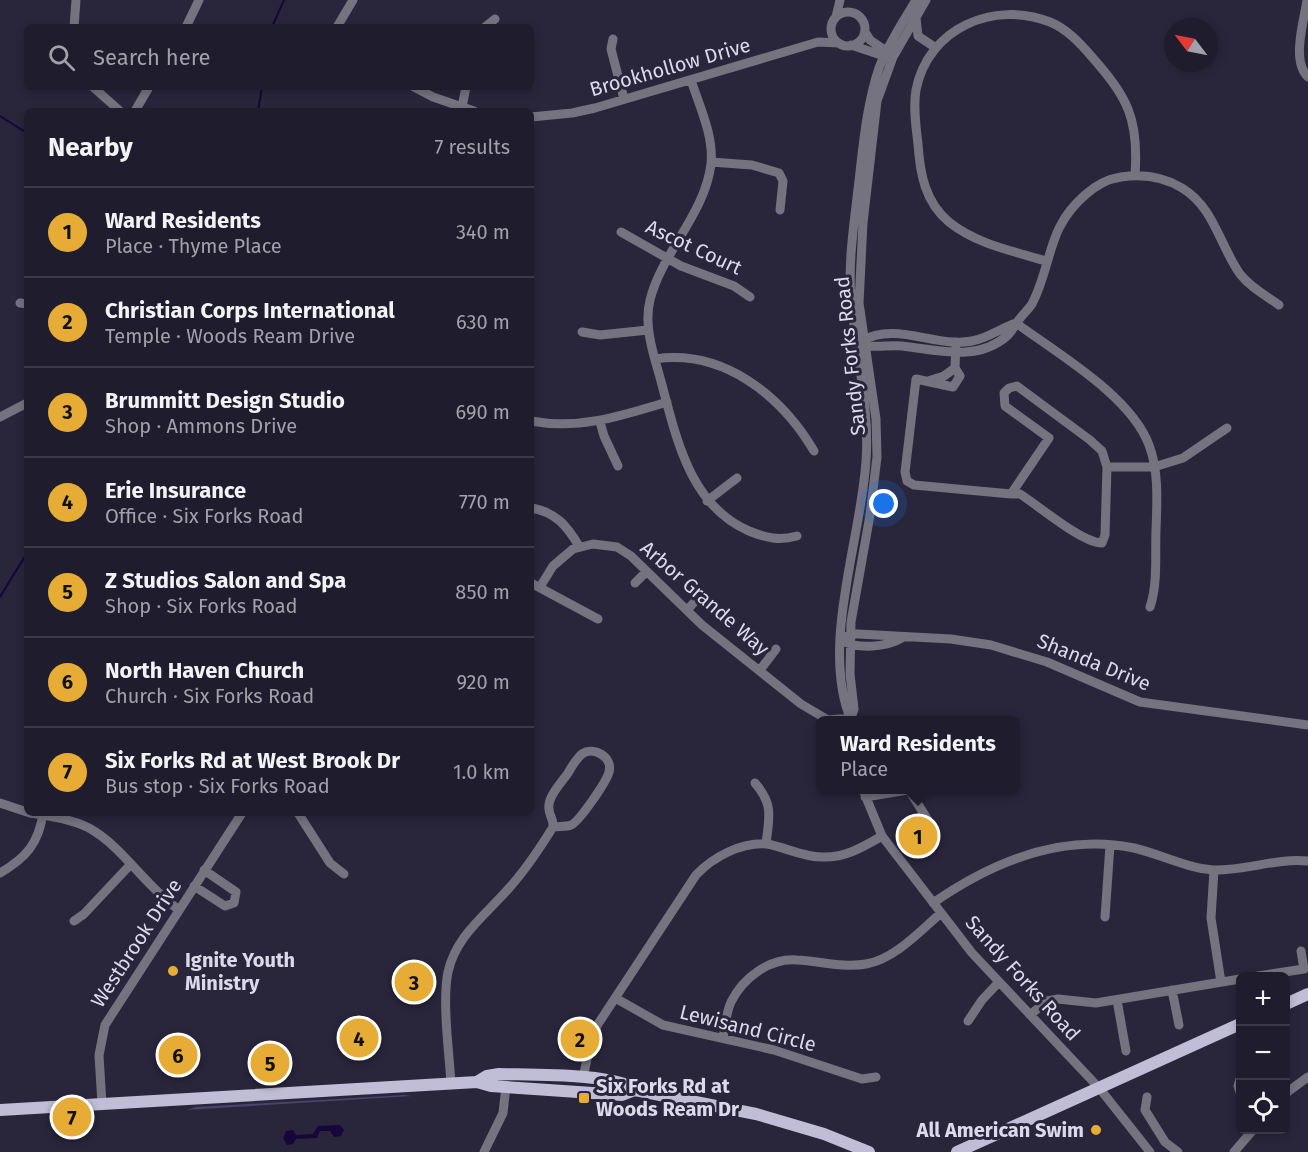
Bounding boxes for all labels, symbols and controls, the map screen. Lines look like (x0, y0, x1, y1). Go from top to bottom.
north arrow (1164, 18, 1218, 72)
search box (24, 24, 534, 90)
street label: Brookhollow Drive (587, 33, 753, 101)
icon: search (45, 41, 78, 74)
text: Search here (93, 44, 211, 71)
text: Nearby (48, 132, 133, 163)
text: 7 results (434, 135, 510, 159)
text: Ward Residents (105, 207, 261, 234)
street label: Ascot Court (642, 214, 747, 280)
text: 1 (63, 220, 72, 244)
text: 340 m (456, 220, 510, 244)
text: Place · Thyme Place (105, 234, 282, 258)
street label: Sandy Forks Road (830, 275, 870, 437)
text: Christian Corps International (105, 297, 395, 324)
text: 2 (62, 310, 73, 334)
text: 630 m (456, 310, 510, 334)
text: Temple · Woods Ream Drive (105, 324, 355, 348)
text: Brummitt Design Studio (105, 387, 345, 414)
text: 3 (62, 400, 73, 424)
text: 690 m (456, 400, 510, 424)
text: Shop · Ammons Drive (105, 414, 297, 438)
text: Erie Insurance (105, 477, 246, 504)
your location (869, 489, 898, 518)
text: 4 (62, 490, 73, 514)
text: 770 m (459, 490, 510, 514)
text: Office · Six Forks Road (105, 504, 303, 528)
street label: Arbor Grande Way (636, 536, 774, 660)
text: Z Studios Salon and Spa (105, 567, 346, 594)
text: 5 (62, 580, 73, 604)
text: 850 m (455, 580, 510, 604)
text: Shop · Six Forks Road (105, 594, 298, 618)
street label: Shanda Drive (1034, 628, 1154, 696)
text: North Haven Church (105, 657, 304, 684)
text: 6 (62, 670, 73, 694)
text: 920 m (456, 670, 510, 694)
text: Church · Six Forks Road (105, 684, 314, 708)
popup (816, 716, 1020, 794)
text: Ward Residents (840, 730, 996, 757)
text: Six Forks Rd at West Brook Dr (105, 747, 400, 774)
text: Place (840, 757, 888, 781)
text: 7 (63, 760, 72, 784)
text: 1.0 km (453, 760, 510, 784)
text: Bus stop · Six Forks Road (105, 774, 330, 798)
pin: 1 (898, 814, 938, 858)
street label: Westbrook Drive (85, 874, 187, 1012)
street label: Sandy Forks Road (961, 911, 1085, 1045)
place label: Ignite Youth Ministry (185, 948, 295, 995)
pin: 3 (394, 960, 434, 1004)
marker: Ignite Youth Ministry (166, 964, 180, 978)
map controls (1236, 972, 1290, 1134)
button: + (1236, 972, 1290, 1026)
street label: Lewisand Circle (677, 999, 819, 1057)
pin: 4 (340, 1016, 378, 1060)
pin: 2 (560, 1016, 600, 1062)
button: − (1236, 1026, 1290, 1080)
pin: 6 (158, 1032, 198, 1078)
pin: 5 (250, 1040, 290, 1086)
place label: Six Forks Rd at Woods Ream Dr (596, 1074, 740, 1121)
button: locate (1236, 1080, 1290, 1134)
marker: Six Forks Rd at Woods Ream Dr (577, 1091, 591, 1105)
pin: 7 (52, 1094, 92, 1140)
place label: All American Swim (916, 1118, 1084, 1142)
marker: All American Swim (1089, 1123, 1103, 1137)

